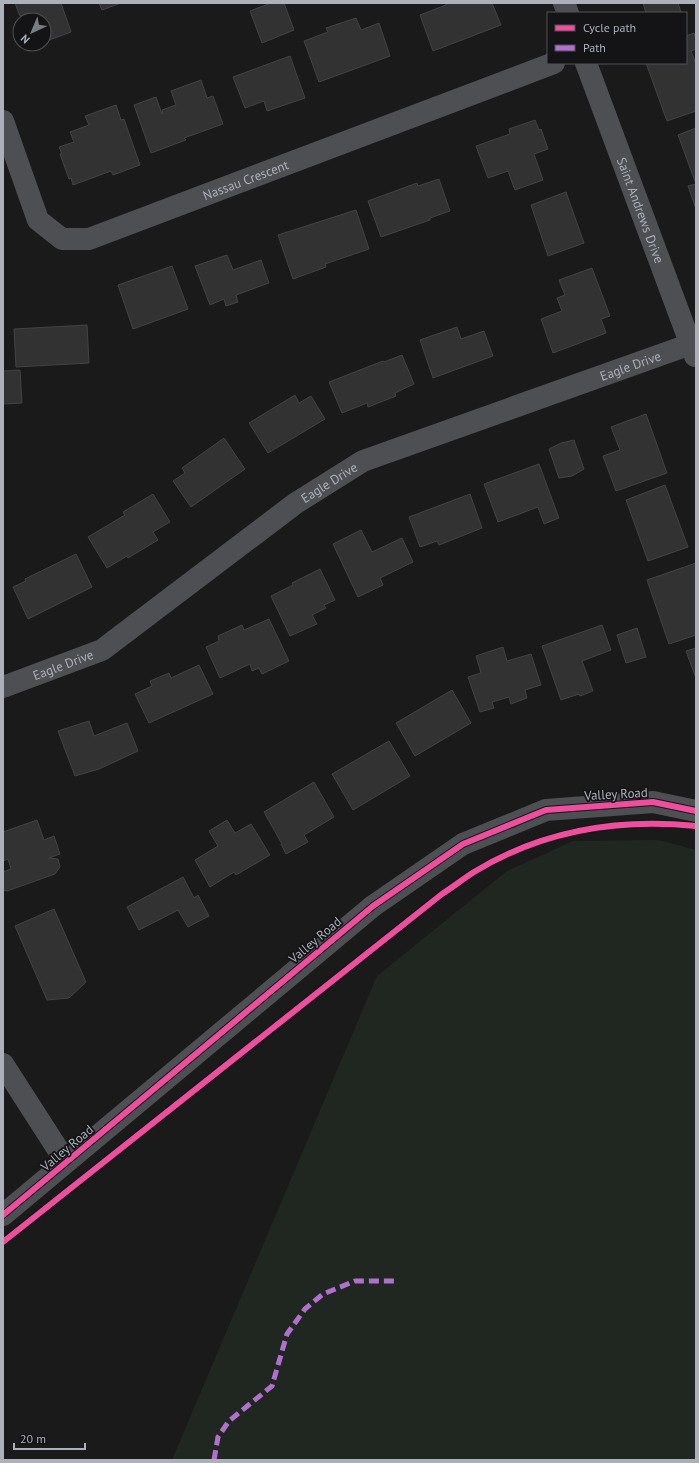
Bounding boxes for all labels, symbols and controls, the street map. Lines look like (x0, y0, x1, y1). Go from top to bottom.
north arrow (12, 12, 52, 52)
legend (547, 12, 687, 64)
text: Cycle path (583, 20, 636, 35)
text: N (18, 32, 33, 47)
text: Path (583, 40, 606, 55)
street label: Saint Andrews Drive (613, 155, 668, 265)
street label: Nassau Crescent (200, 156, 291, 204)
street label: Eagle Drive (598, 347, 663, 384)
street label: Eagle Drive (298, 458, 360, 506)
street label: Eagle Drive (30, 646, 96, 684)
street label: Valley Road (583, 784, 648, 804)
street label: Valley Road (284, 913, 345, 968)
street label: Valley Road (36, 1121, 97, 1176)
scale bar (14, 1425, 85, 1451)
text: 20 m (20, 1431, 46, 1446)

